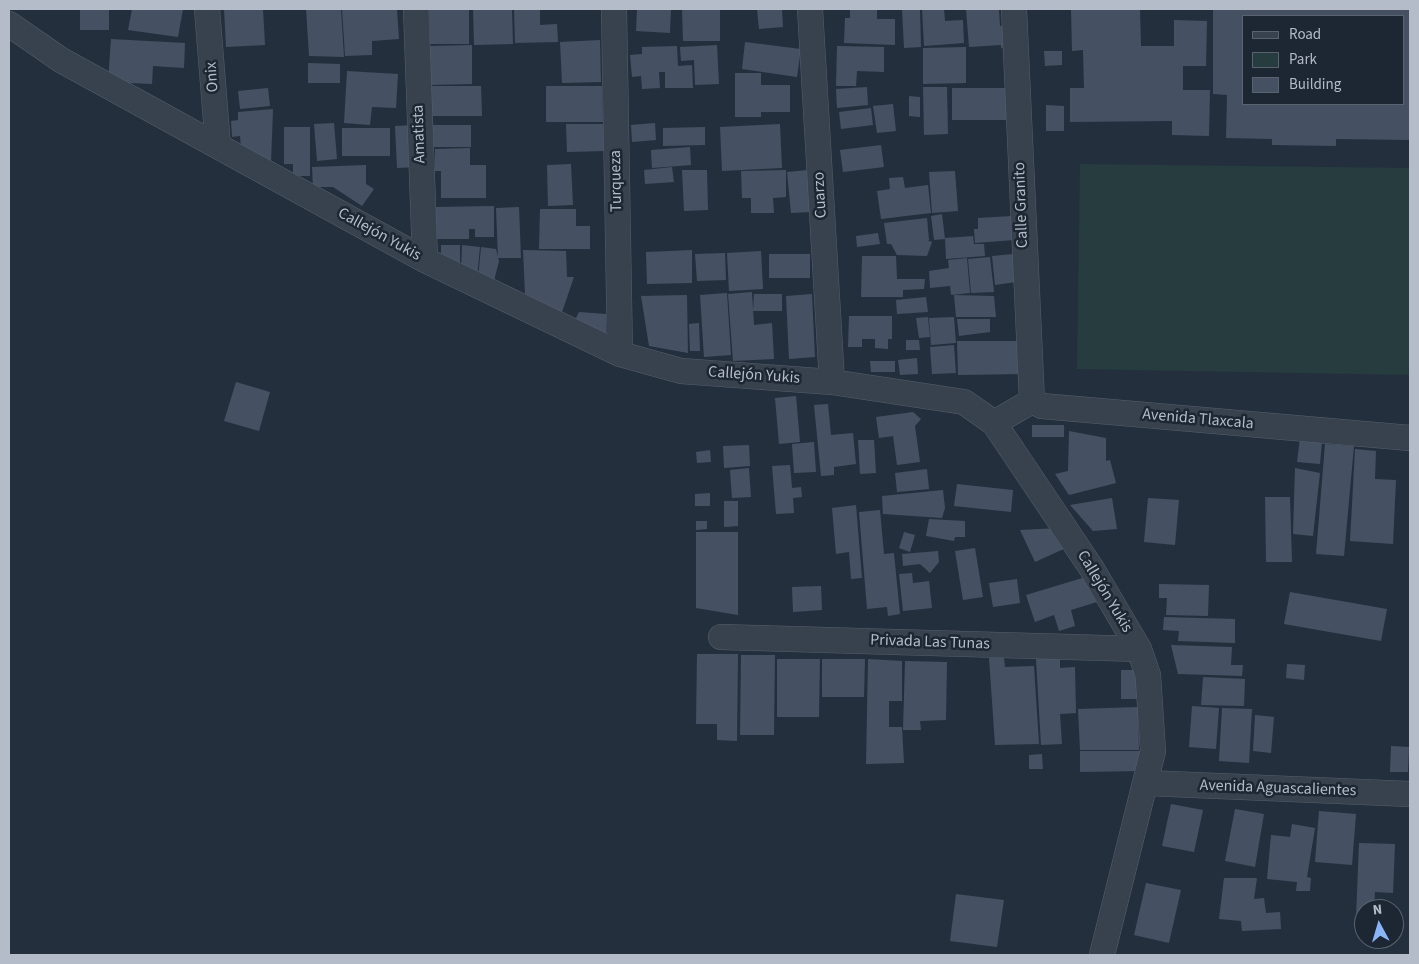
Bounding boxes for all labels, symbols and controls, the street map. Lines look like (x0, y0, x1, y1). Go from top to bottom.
legend (1242, 15, 1404, 105)
text: Road (1289, 24, 1321, 45)
text: Park (1289, 49, 1317, 70)
street label: Onix (202, 61, 224, 93)
text: Building (1289, 74, 1341, 95)
street label: Amatista (409, 104, 431, 164)
street label: Turqueza (607, 150, 627, 212)
street label: Calle Granito (1011, 162, 1033, 248)
street label: Cuarzo (810, 171, 832, 219)
street label: Callejón Yukis (334, 204, 424, 266)
street label: Callejón Yukis (707, 363, 801, 389)
street label: Avenida Tlaxcala (1142, 406, 1254, 434)
street label: Callejón Yukis (1072, 548, 1136, 636)
street label: Privada Las Tunas (870, 631, 990, 655)
street label: Avenida Aguascalientes (1199, 777, 1357, 801)
north arrow (1354, 899, 1404, 949)
text: N (1372, 900, 1383, 921)

